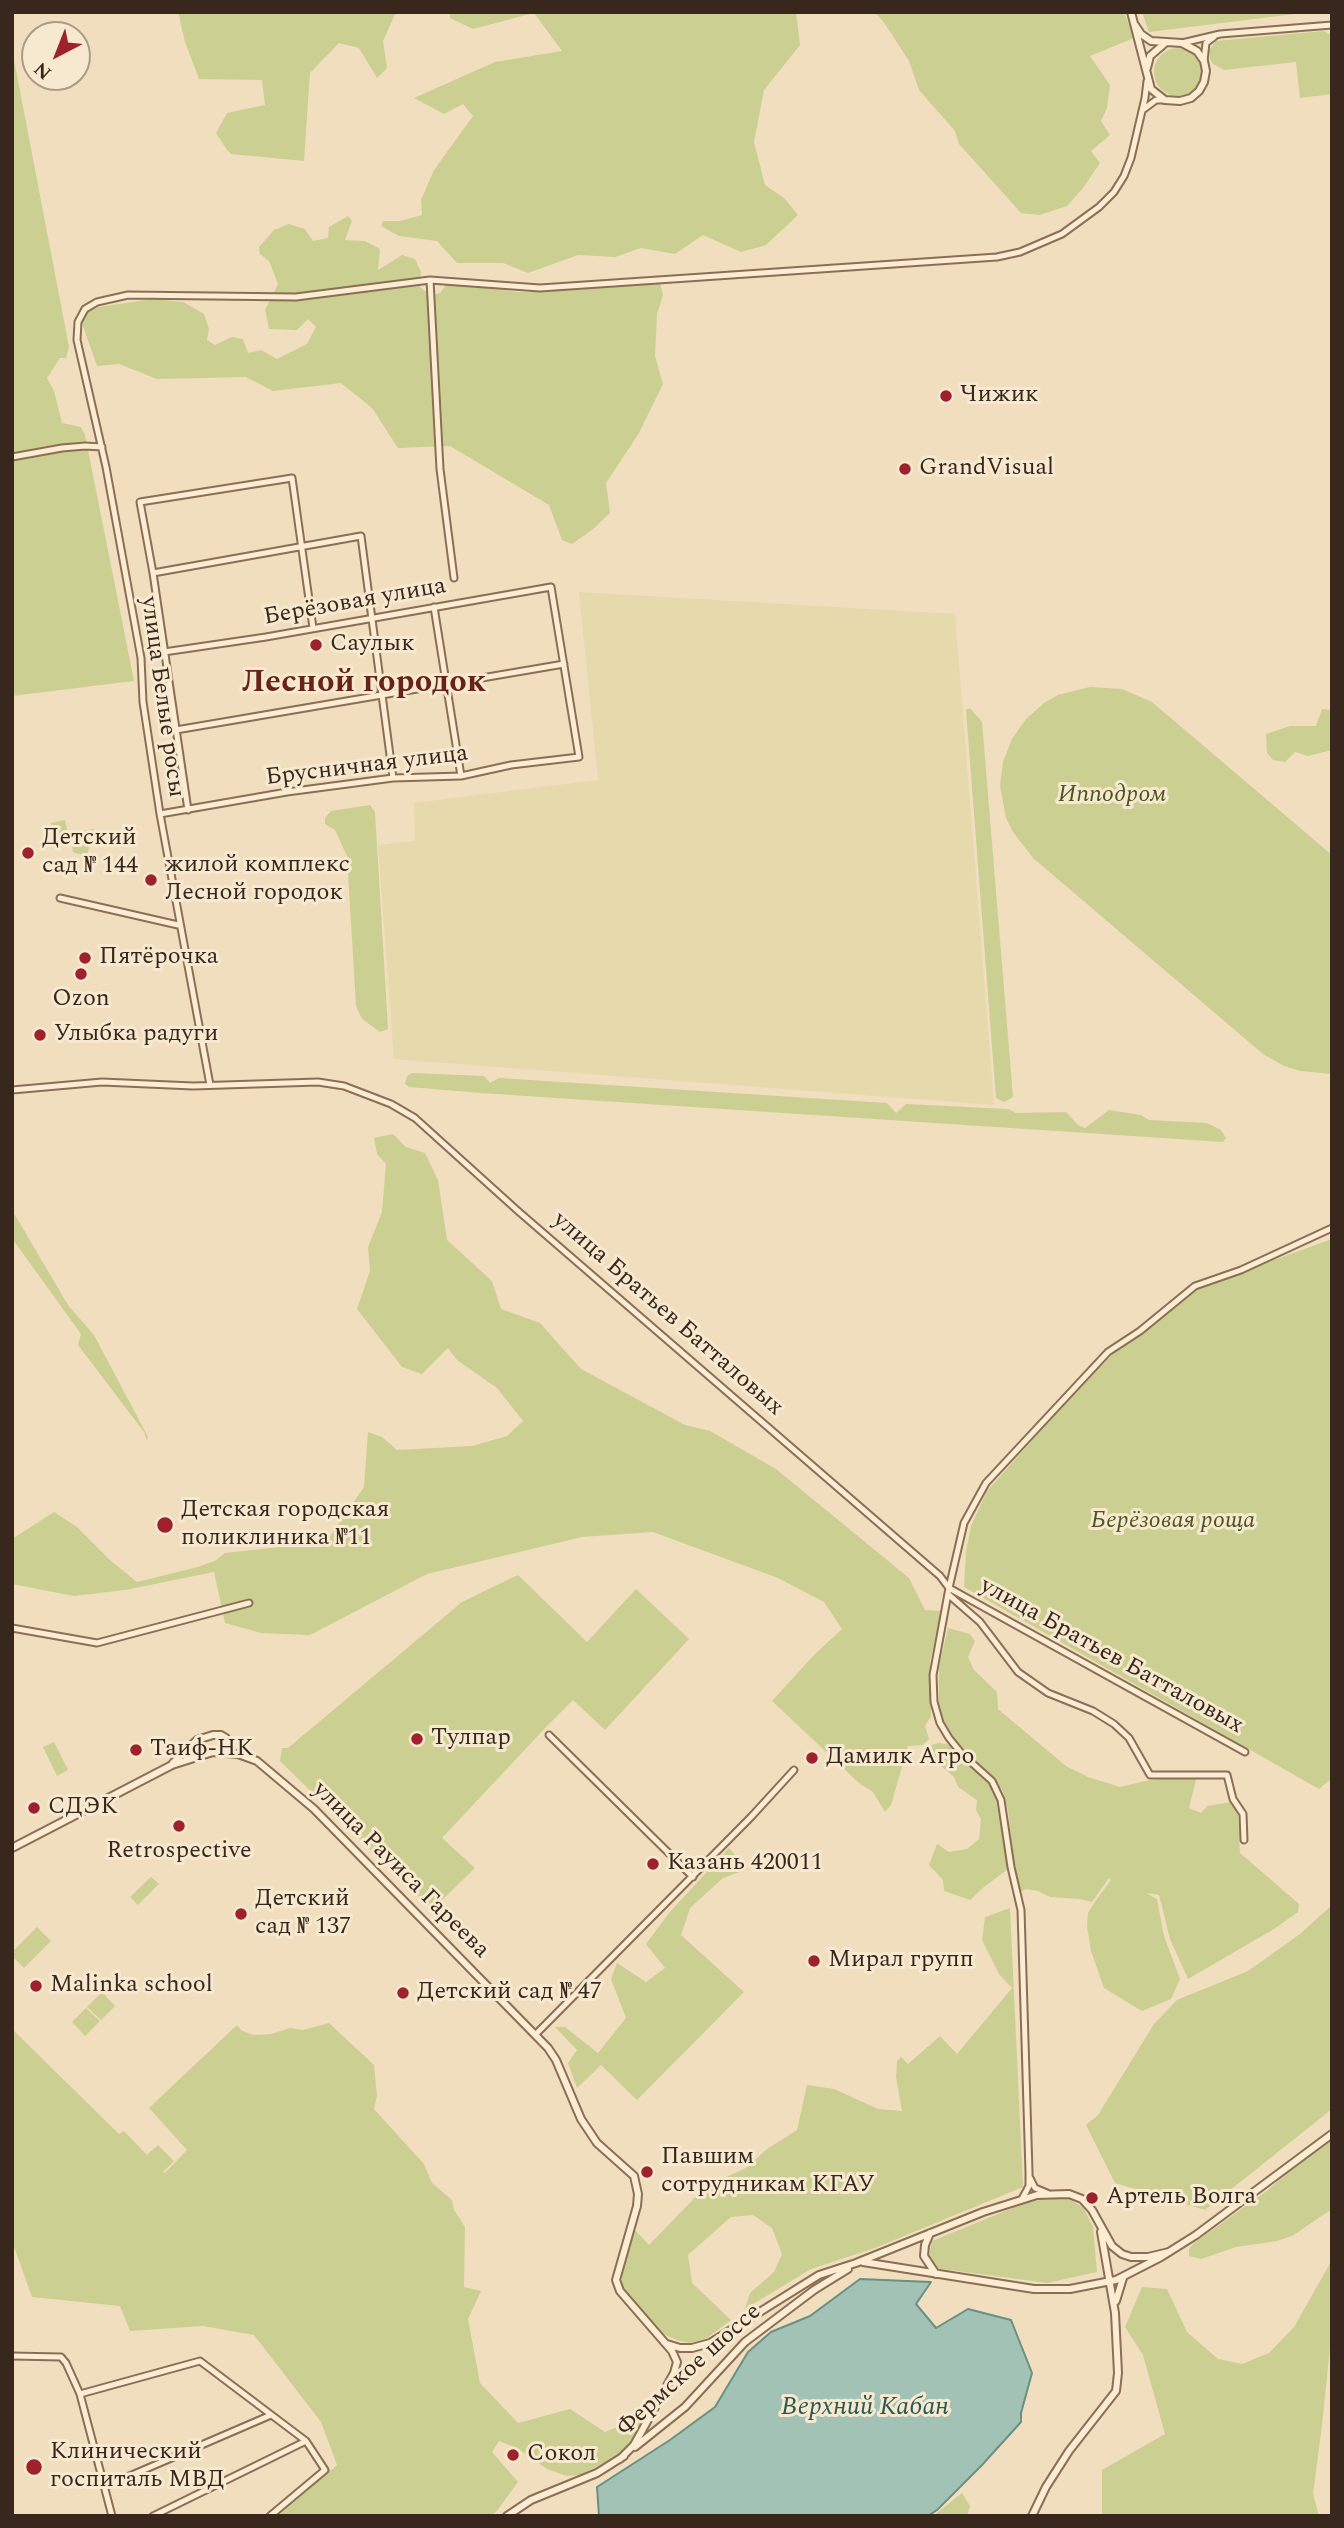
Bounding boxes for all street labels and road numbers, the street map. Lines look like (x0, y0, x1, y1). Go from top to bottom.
street label: Берёзовая улица (262, 573, 448, 633)
street label: улица Белые росы (133, 595, 189, 799)
street label: Брусничная улица (264, 740, 470, 794)
street label: улица Братьев Батталовых (546, 1207, 788, 1423)
street label: улица Братьев Батталовых (974, 1573, 1248, 1741)
street label: улица Рауиса Гареева (305, 1776, 495, 1966)
street label: Фермское шоссе (612, 2299, 768, 2443)

